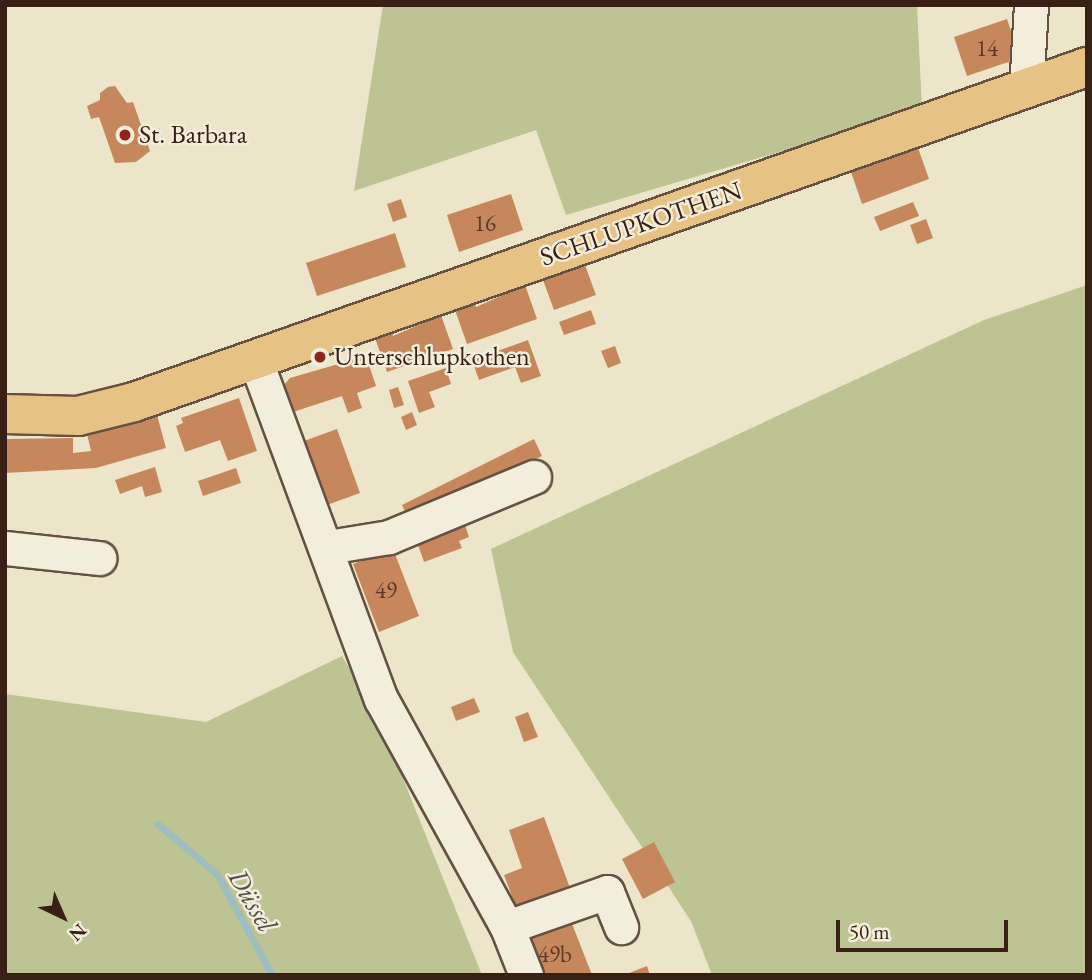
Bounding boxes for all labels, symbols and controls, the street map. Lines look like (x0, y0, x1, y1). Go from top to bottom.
house number: 14 (976, 34, 998, 62)
place label: St. Barbara (139, 119, 247, 151)
marker: St. Barbara (117, 127, 133, 143)
street label: SCHLUPKOTHEN (536, 175, 746, 273)
house number: 16 (474, 209, 496, 237)
place label: Unterschlupkothen (334, 341, 530, 373)
marker: Unterschlupkothen (312, 349, 328, 365)
house number: 49 (375, 576, 397, 604)
water label: Düssel (222, 862, 284, 938)
north arrow (28, 882, 98, 952)
scale bar (840, 906, 1012, 950)
text: N (64, 918, 92, 947)
text: 50 m (849, 918, 890, 945)
house number: 49b (538, 940, 572, 968)

